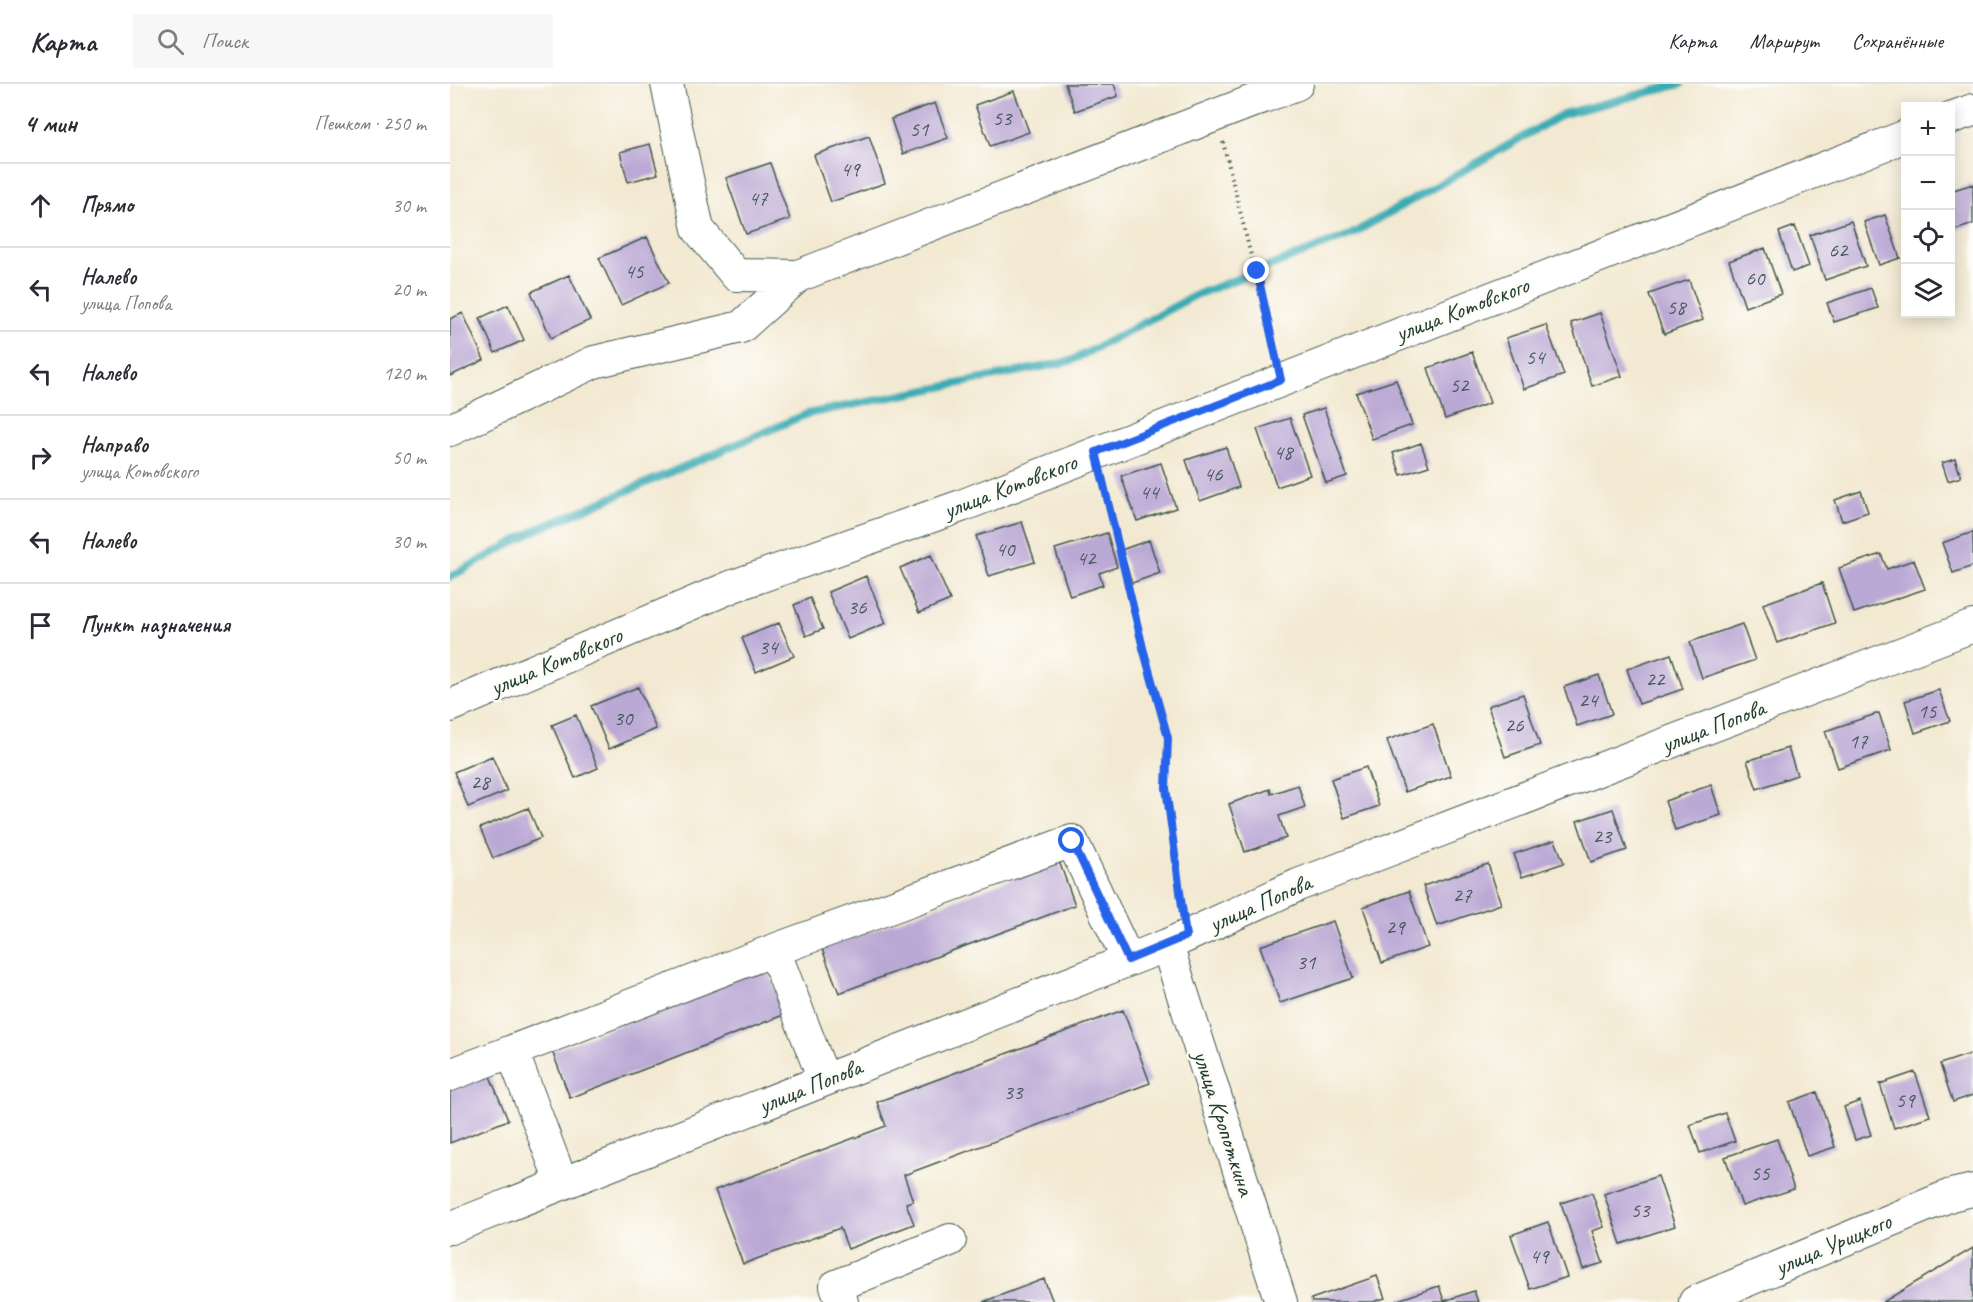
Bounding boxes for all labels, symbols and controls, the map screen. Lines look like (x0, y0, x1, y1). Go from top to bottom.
search box (133, 14, 553, 68)
text: Карта (30, 24, 97, 59)
icon: search (154, 25, 187, 58)
text: Поиск (202, 27, 248, 55)
text: Карта (1668, 28, 1717, 54)
text: Маршрут (1750, 28, 1819, 54)
text: Сохранённые (1852, 28, 1943, 54)
map controls (1901, 102, 1955, 318)
button: + (1901, 102, 1955, 156)
house number: 53 (993, 105, 1013, 131)
text: 4 мин (24, 107, 77, 140)
text: Пешком · 250 m (314, 111, 426, 136)
house number: 51 (910, 116, 930, 142)
house number: 49 (841, 156, 861, 182)
button: − (1901, 156, 1955, 210)
house number: 47 (749, 185, 769, 211)
icon: ahead (24, 189, 57, 222)
text: Прямо (81, 191, 133, 219)
text: 30 m (392, 193, 426, 218)
button: locate (1901, 210, 1955, 264)
house number: 62 (1829, 237, 1849, 263)
route end (1243, 257, 1269, 283)
house number: 45 (625, 258, 645, 284)
text: Налево (81, 263, 137, 291)
button: layers (1901, 264, 1955, 318)
house number: 60 (1746, 265, 1766, 291)
street label: улица Котовского (1389, 269, 1534, 349)
icon: left (24, 273, 57, 306)
text: 20 m (392, 277, 426, 302)
text: улица Попова (81, 291, 172, 316)
house number: 58 (1667, 294, 1688, 320)
house number: 54 (1526, 344, 1547, 370)
icon: left (24, 357, 57, 390)
text: Налево (81, 359, 137, 387)
text: 120 m (383, 361, 426, 386)
house number: 52 (1450, 372, 1470, 398)
text: Направо (81, 431, 148, 459)
house number: 48 (1274, 439, 1295, 465)
icon: right (24, 441, 57, 474)
text: 50 m (392, 445, 426, 470)
street label: улица Котовского (937, 446, 1082, 526)
text: улица Котовского (81, 459, 198, 484)
house number: 46 (1204, 461, 1223, 487)
house number: 44 (1140, 479, 1161, 505)
icon: left (24, 525, 57, 558)
text: Налево (81, 527, 137, 555)
text: 30 m (392, 529, 426, 554)
house number: 40 (996, 536, 1016, 562)
house number: 42 (1077, 545, 1097, 571)
house number: 36 (848, 594, 867, 620)
icon: arrive (24, 609, 57, 642)
text: Пункт назначения (81, 611, 230, 639)
street label: улица Котовского (484, 619, 628, 703)
house number: 34 (759, 634, 780, 660)
house number: 22 (1646, 666, 1666, 692)
house number: 24 (1579, 687, 1600, 713)
street label: улица Попова (1655, 692, 1771, 760)
house number: 15 (1918, 698, 1938, 724)
house number: 30 (614, 705, 634, 731)
house number: 26 (1505, 712, 1524, 738)
house number: 17 (1849, 728, 1869, 754)
house number: 28 (471, 769, 492, 795)
house number: 23 (1593, 823, 1613, 849)
route start (1058, 827, 1084, 853)
street label: улица Попова (1202, 866, 1318, 940)
house number: 27 (1453, 882, 1473, 908)
house number: 29 (1386, 914, 1406, 940)
house number: 31 (1297, 949, 1317, 975)
street label: улица Кропоткина (1186, 1045, 1262, 1201)
street label: улица Попова (752, 1051, 868, 1121)
house number: 33 (1004, 1079, 1024, 1105)
house number: 59 (1896, 1087, 1916, 1113)
house number: 55 (1751, 1160, 1771, 1186)
house number: 53 (1631, 1197, 1651, 1223)
street label: улица Урицкого (1769, 1205, 1897, 1283)
house number: 49 (1530, 1243, 1550, 1269)

